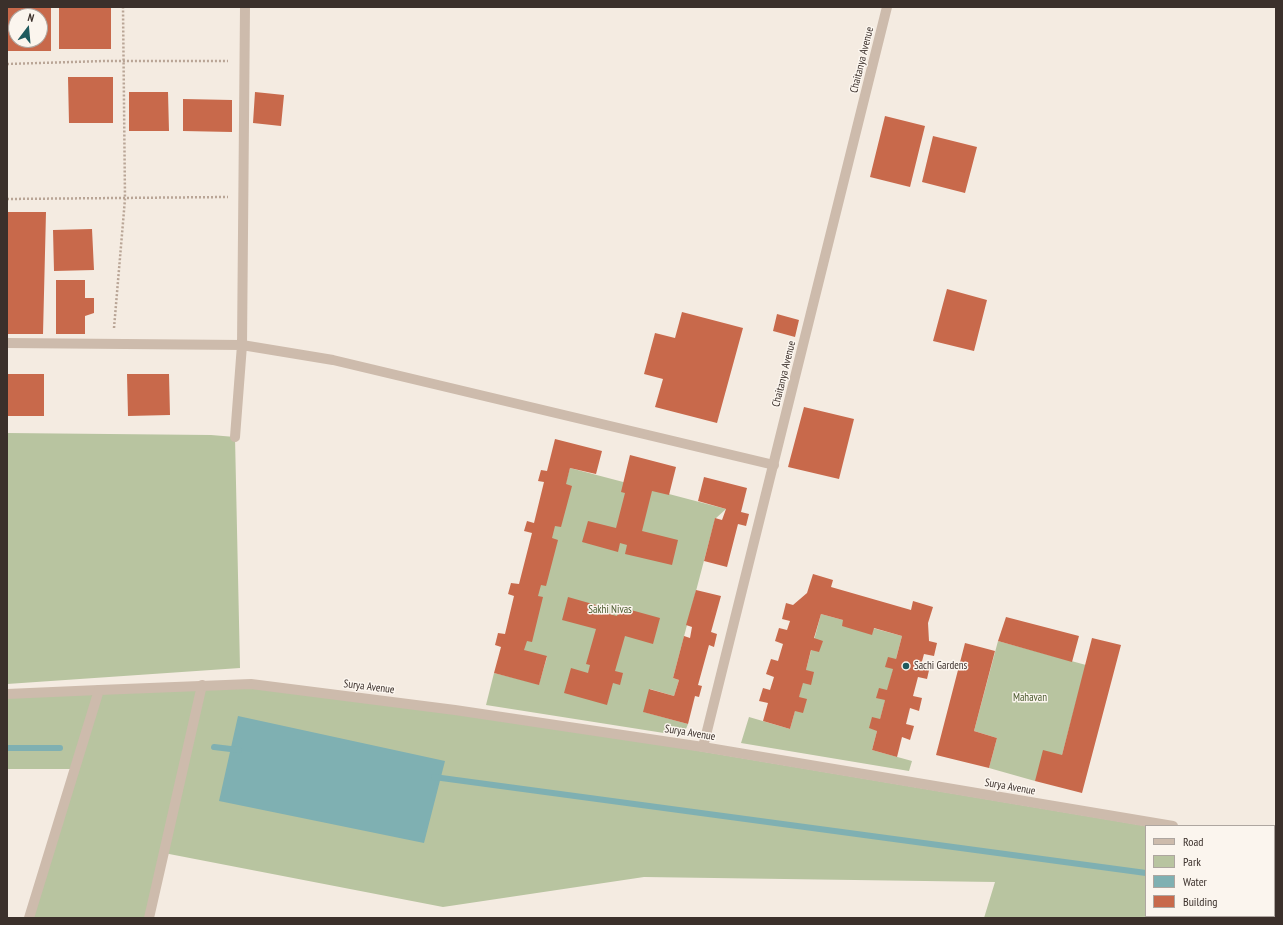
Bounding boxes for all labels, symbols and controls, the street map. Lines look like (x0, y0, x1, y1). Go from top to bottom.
north arrow (8, 8, 48, 48)
text: N (26, 10, 36, 25)
street label: Chaitanya Avenue (847, 26, 877, 94)
street label: Chaitanya Avenue (769, 340, 799, 408)
park label: Sakhi Nivas (588, 603, 632, 617)
place label: Sachi Gardens (914, 659, 967, 673)
marker: Sachi Gardens (901, 661, 911, 671)
street label: Surya Avenue (343, 677, 395, 697)
park label: Mahavan (1013, 691, 1047, 705)
street label: Surya Avenue (664, 722, 716, 744)
street label: Surya Avenue (984, 776, 1036, 798)
legend (1145, 825, 1275, 917)
text: Road (1183, 834, 1203, 849)
text: Park (1183, 854, 1201, 869)
text: Water (1183, 874, 1207, 889)
text: Building (1183, 894, 1218, 909)

